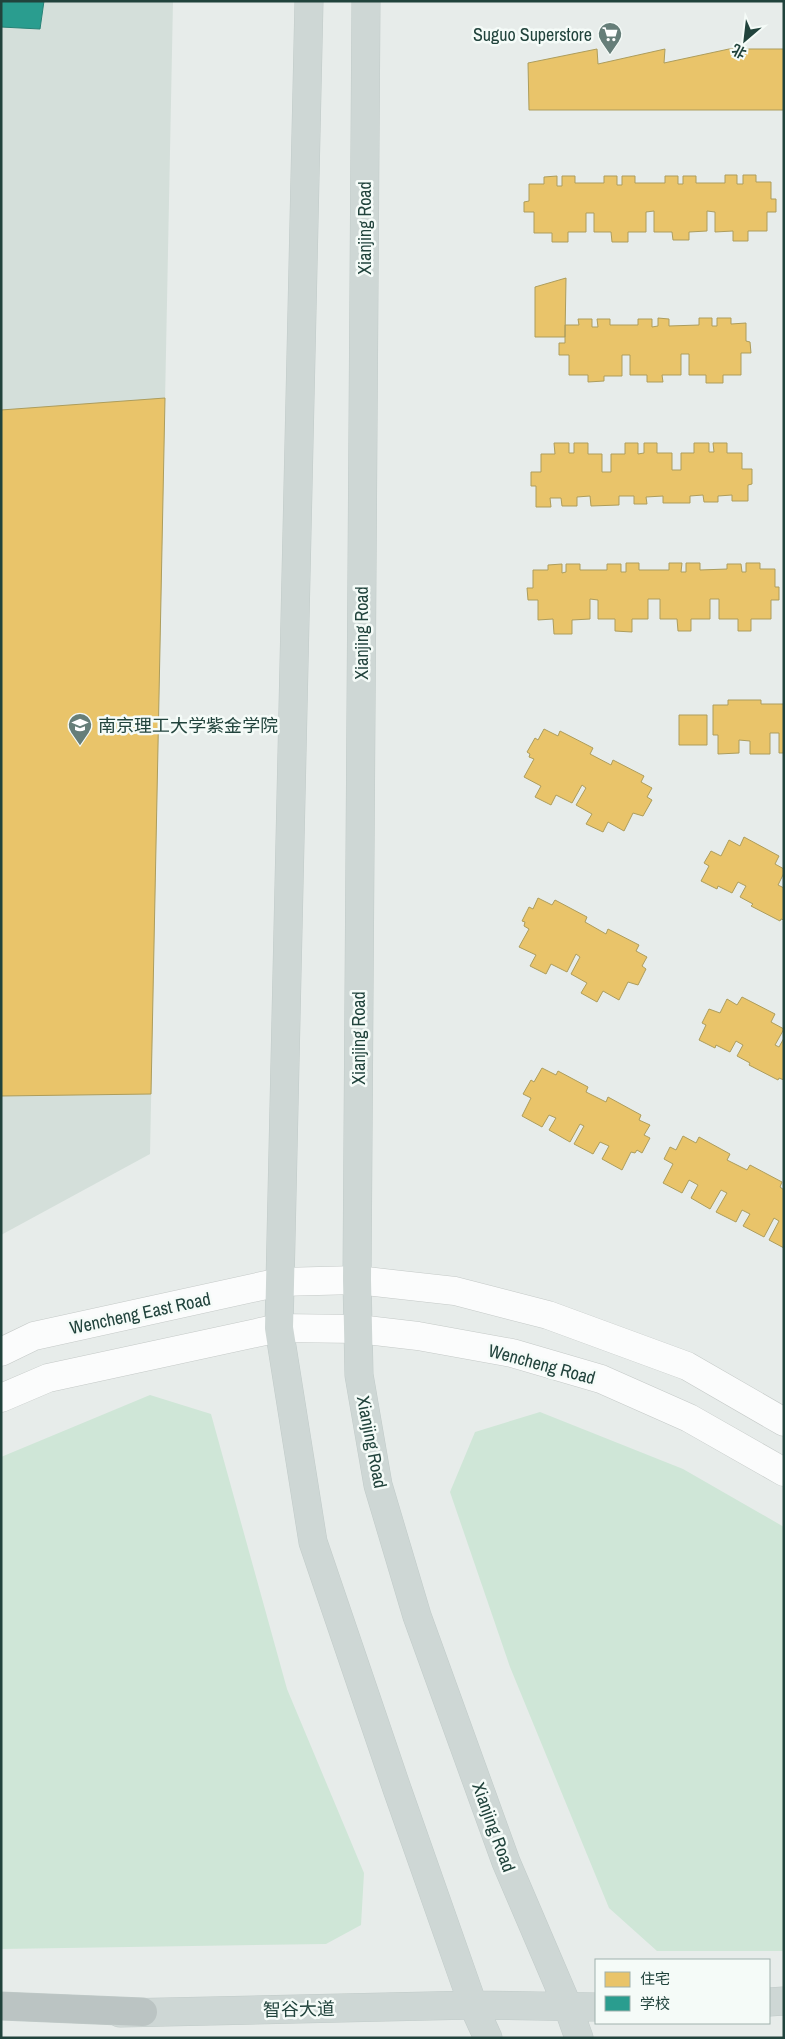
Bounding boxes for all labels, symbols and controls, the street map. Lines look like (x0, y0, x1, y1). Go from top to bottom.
north arrow (720, 15, 770, 65)
supermarket icon: Suguo Superstore (597, 21, 623, 55)
place label: Suguo Superstore (473, 22, 592, 47)
text: 北 (728, 40, 749, 63)
street label: Xianjing Road (352, 181, 377, 275)
street label: Xianjing Road (349, 586, 374, 680)
school or university icon: 南京理工大学紫金学院 (67, 712, 93, 746)
place label: 南京理工大学紫金学院 (98, 713, 278, 738)
street label: Xianjing Road (346, 991, 371, 1085)
street label: Wencheng East Road (67, 1286, 213, 1340)
street label: Wencheng Road (486, 1338, 598, 1390)
street label: Xianjing Road (351, 1394, 393, 1490)
street label: Xianjing Road (466, 1779, 522, 1875)
legend (595, 1959, 770, 2024)
text: 住宅 (640, 1968, 670, 1989)
text: 学校 (640, 1993, 670, 2014)
street label: 智谷大道 (263, 1996, 335, 2022)

